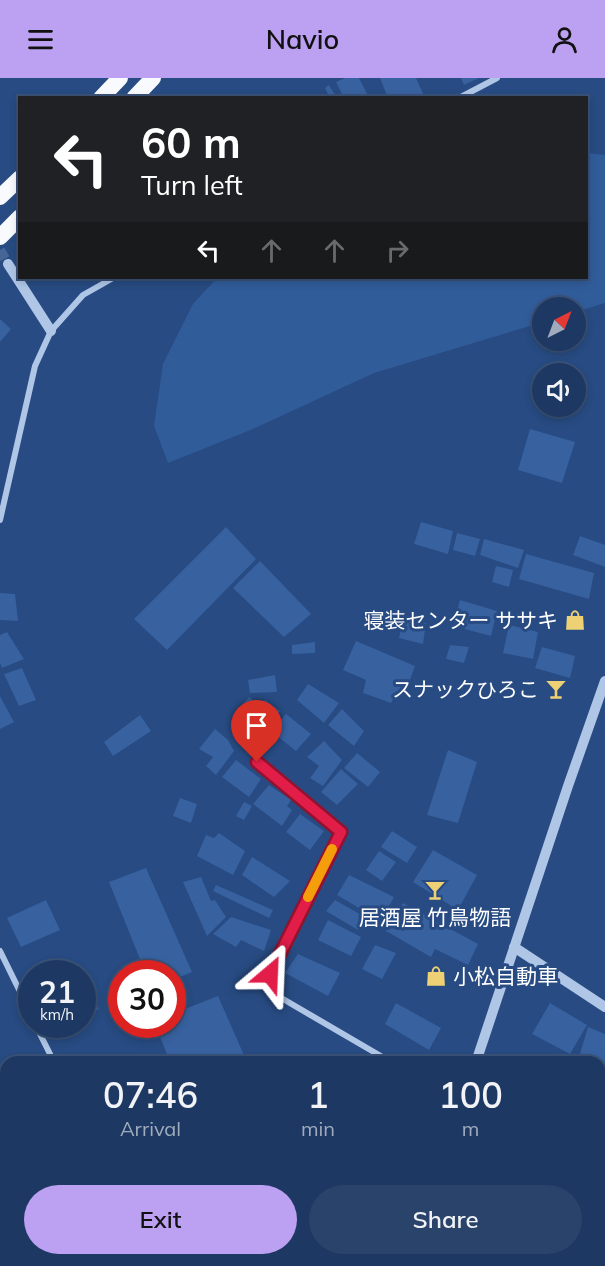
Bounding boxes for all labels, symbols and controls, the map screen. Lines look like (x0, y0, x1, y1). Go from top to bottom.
text: Navio (266, 22, 339, 56)
icon: menu (24, 23, 57, 56)
icon: person (548, 23, 581, 56)
text: 60 m (141, 116, 241, 169)
icon: left (42, 120, 120, 198)
text: Turn left (141, 168, 243, 202)
icon: left (192, 234, 225, 267)
icon: ahead (255, 234, 288, 267)
icon: ahead (318, 234, 351, 267)
icon: right (381, 234, 414, 267)
north arrow (532, 297, 586, 351)
map controls (532, 297, 586, 417)
button: sound (532, 363, 586, 417)
place label: 寝装センター ササキ (364, 607, 558, 633)
shop icon: 寝装センター ササキ (563, 608, 587, 632)
place label: スナックひろこ (392, 676, 539, 702)
bar icon: スナックひろこ (544, 677, 568, 701)
pin (231, 700, 282, 762)
icon: arrive (240, 709, 273, 742)
bar icon: 居酒屋 竹鳥物語 (423, 878, 447, 902)
place label: 居酒屋 竹鳥物語 (359, 904, 511, 930)
position arrow (238, 942, 302, 1006)
speed limit sign: 30 (108, 960, 186, 1038)
place label: 小松自動車 (453, 963, 558, 989)
shop icon: 小松自動車 (424, 964, 448, 988)
text: 21 (39, 973, 75, 1011)
text: km/h (40, 1005, 74, 1024)
text: 07:46 (103, 1072, 198, 1117)
text: 1 (307, 1072, 329, 1117)
text: 100 (438, 1072, 503, 1117)
text: Arrival (120, 1116, 181, 1141)
text: min (301, 1116, 335, 1141)
text: m (462, 1116, 479, 1141)
button: Exit (24, 1185, 297, 1254)
button: Share (309, 1185, 582, 1254)

